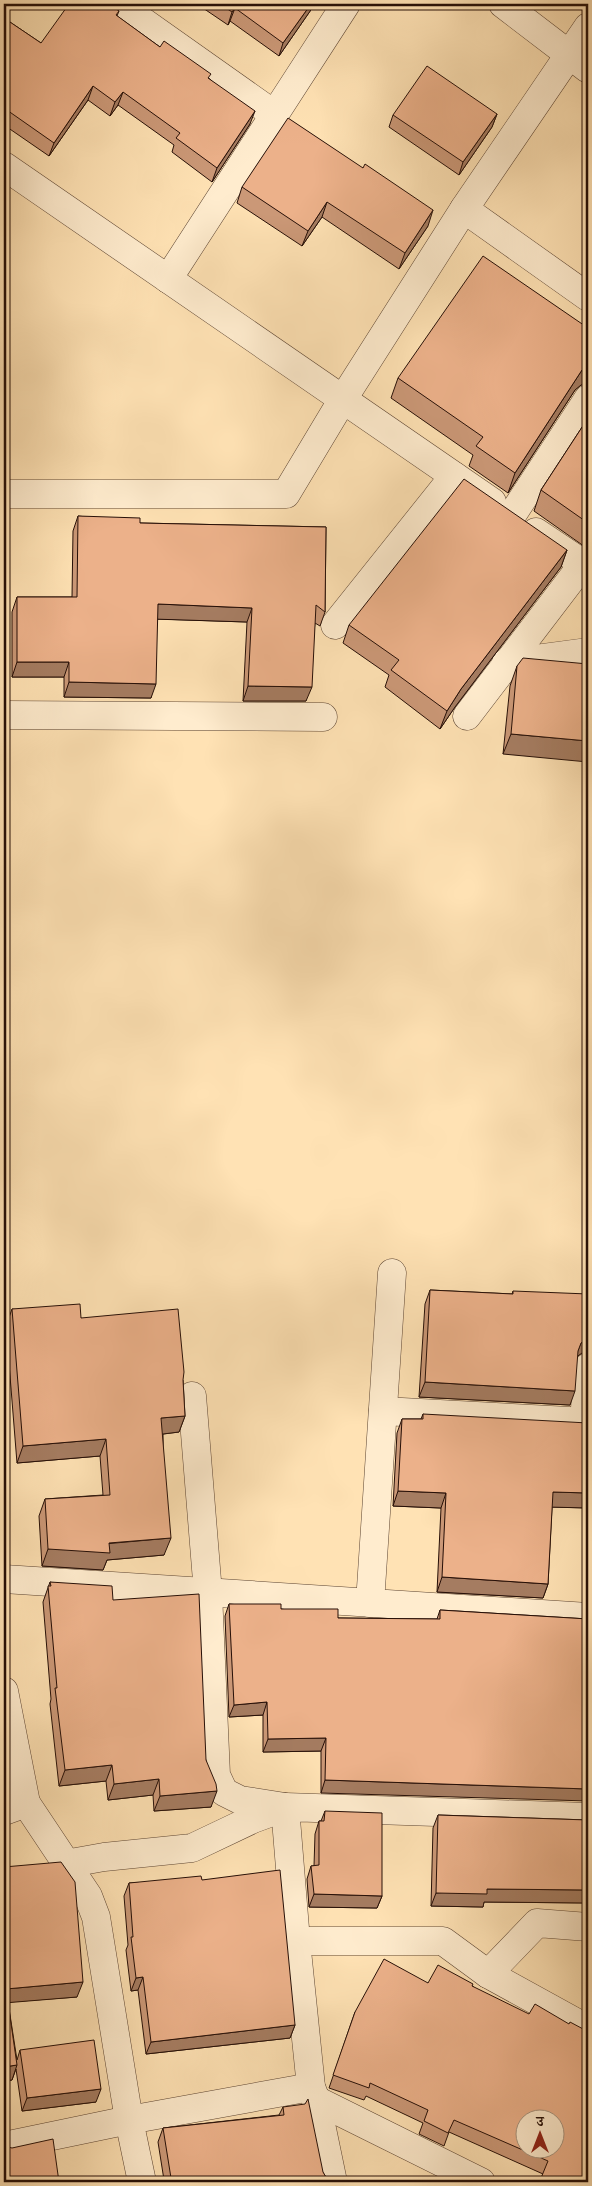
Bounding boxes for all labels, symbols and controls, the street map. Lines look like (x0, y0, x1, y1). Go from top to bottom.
north arrow (514, 2108, 564, 2158)
text: उ (535, 2113, 544, 2130)

